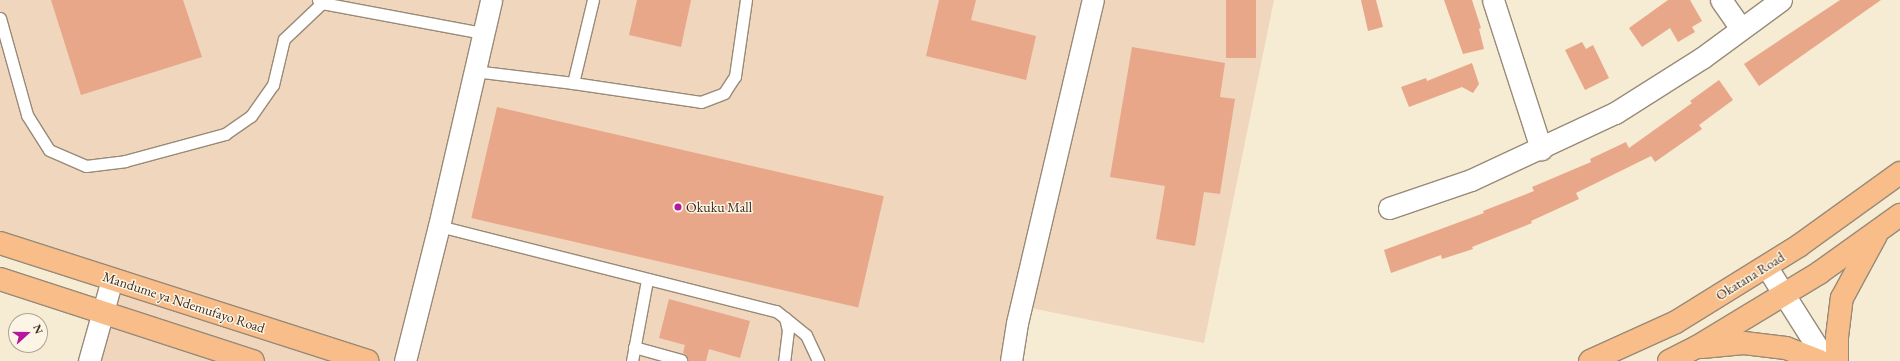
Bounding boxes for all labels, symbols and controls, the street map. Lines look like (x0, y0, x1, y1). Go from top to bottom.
place label: Okuku Mall (686, 199, 752, 215)
marker: Okuku Mall (673, 202, 683, 212)
street label: Okatana Road (1713, 248, 1787, 304)
street label: Mandume ya Ndemufayo Road (101, 268, 267, 336)
north arrow (8, 313, 48, 353)
text: N (30, 322, 46, 336)

